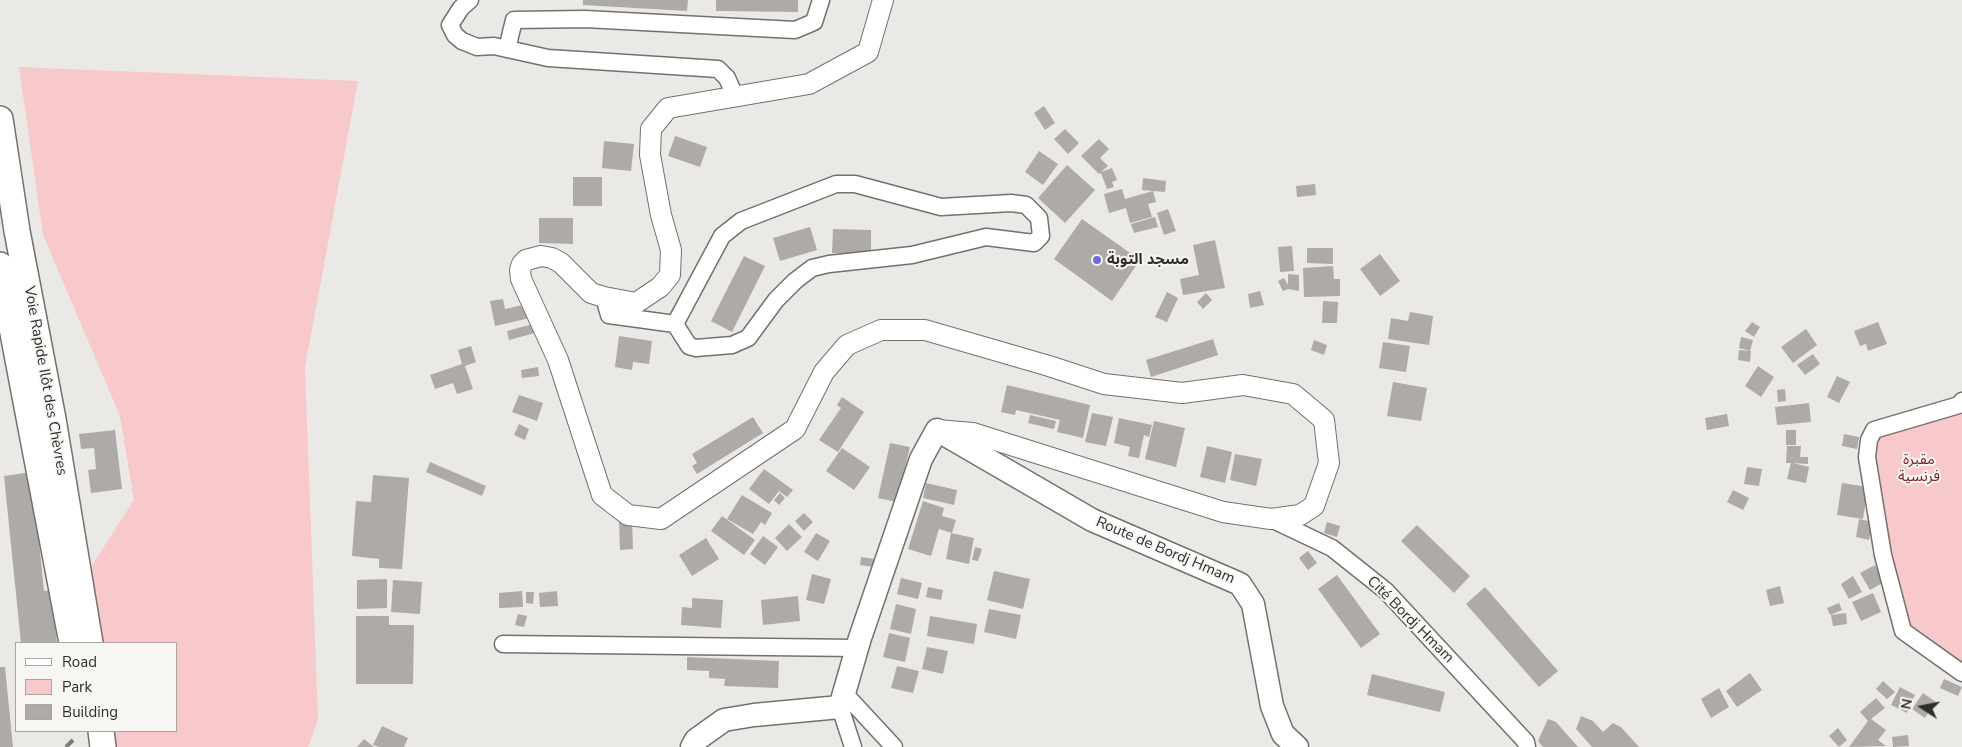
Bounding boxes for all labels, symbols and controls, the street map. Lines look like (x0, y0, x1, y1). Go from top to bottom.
place label: مسجد التوبة (1107, 251, 1189, 269)
marker: مسجد التوبة (1091, 254, 1103, 266)
street label: Voie Rapide Ilôt des Chèvres (19, 285, 71, 477)
park label: مقبرة فرنسية (1898, 451, 1940, 486)
street label: Route de Bordj Hmam (1093, 514, 1237, 588)
street label: Cité Bordj Hmam (1363, 573, 1457, 667)
legend (15, 642, 178, 732)
text: Road (62, 652, 97, 672)
text: Park (62, 677, 92, 697)
north arrow (1897, 682, 1947, 732)
text: N (1896, 697, 1917, 711)
text: Building (62, 702, 118, 722)

